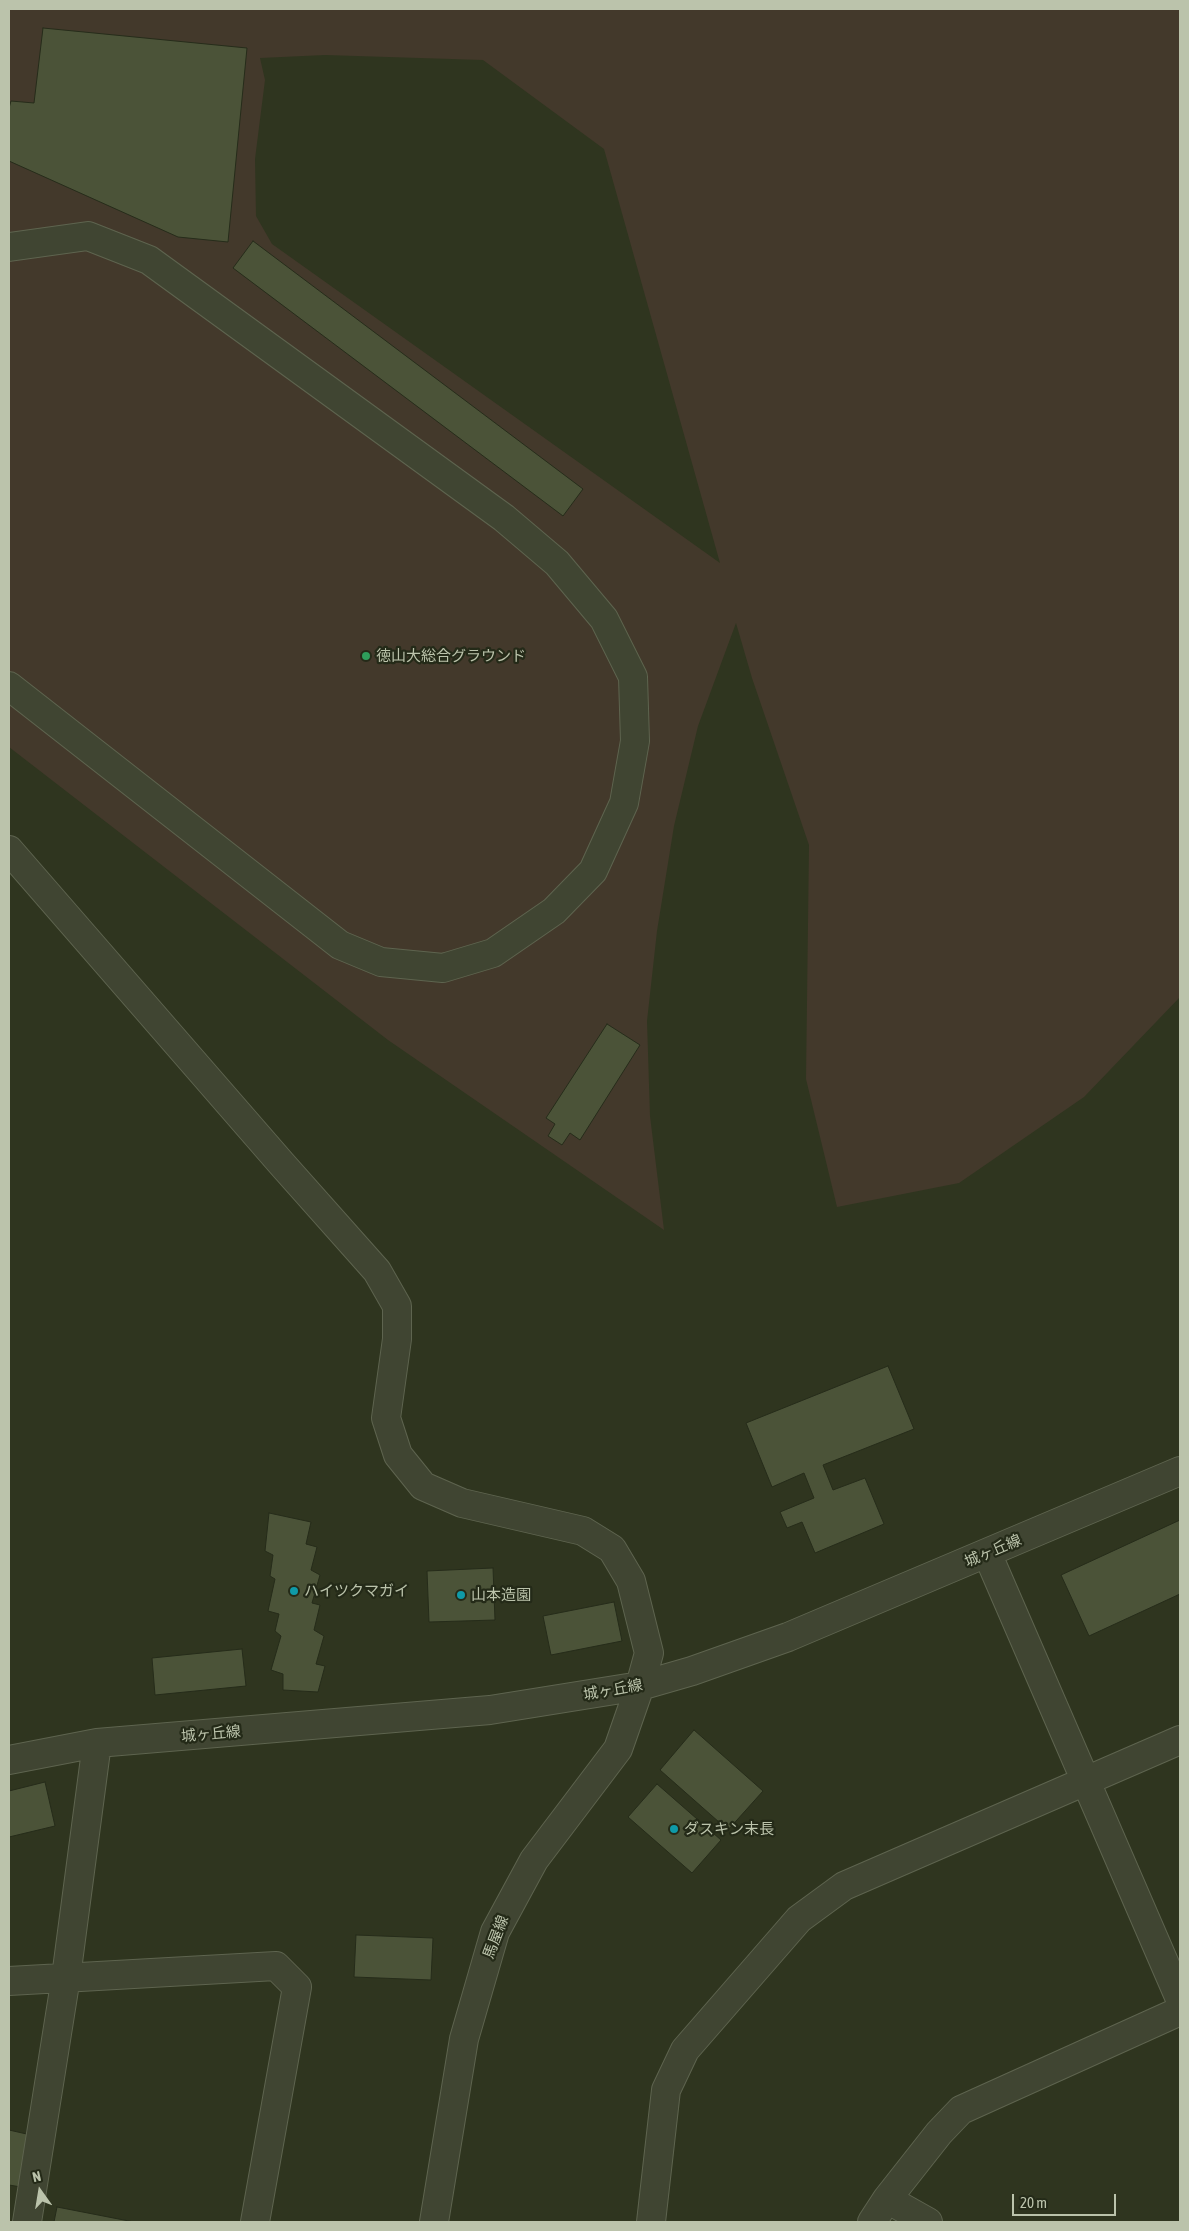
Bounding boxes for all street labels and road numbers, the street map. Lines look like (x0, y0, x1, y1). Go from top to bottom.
street label: 城ヶ丘線 (962, 1531, 1024, 1571)
street label: 城ヶ丘線 (582, 1676, 644, 1704)
street label: 城ヶ丘線 (180, 1722, 242, 1746)
street label: 馬屋線 (480, 1913, 512, 1961)

